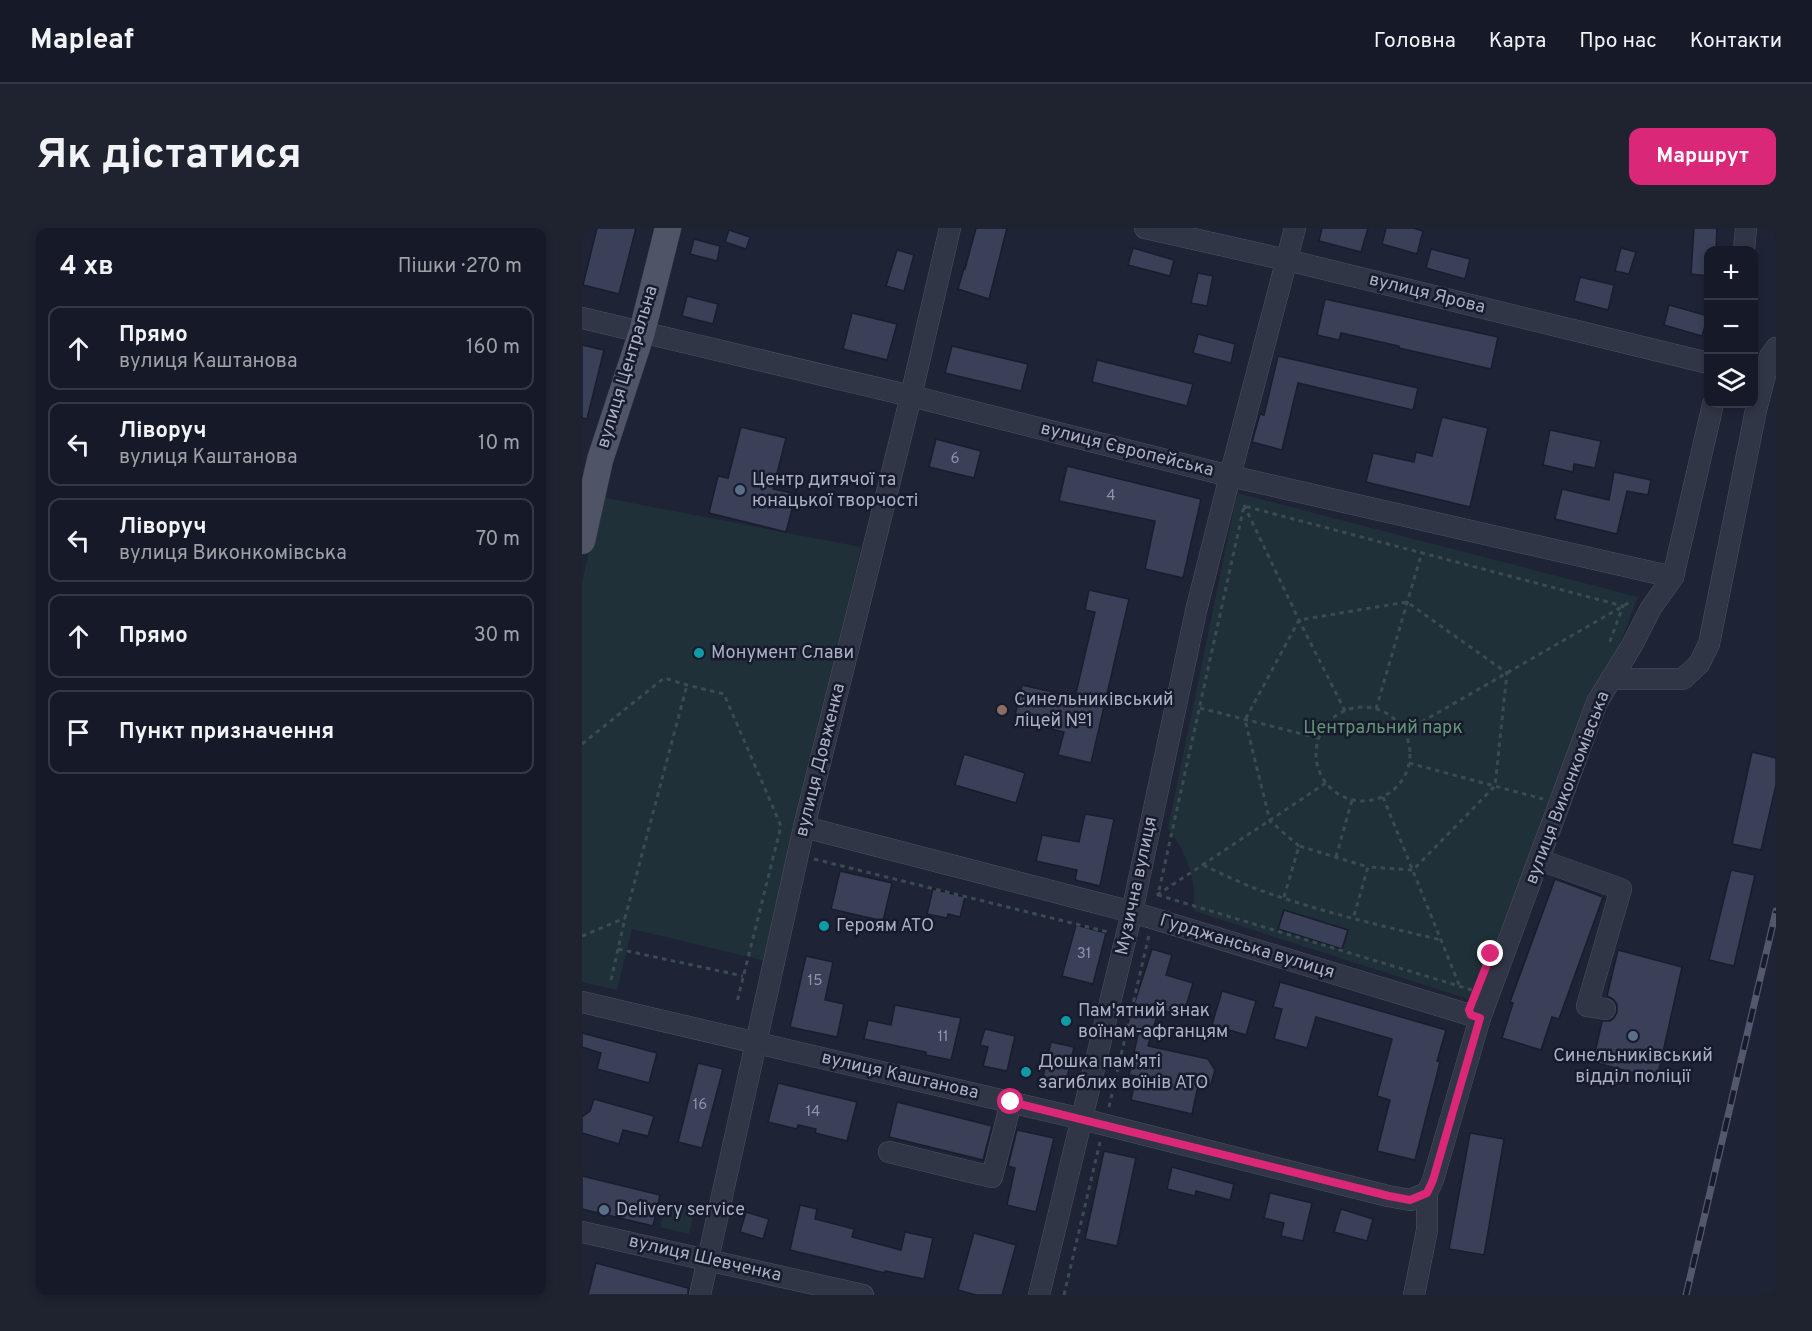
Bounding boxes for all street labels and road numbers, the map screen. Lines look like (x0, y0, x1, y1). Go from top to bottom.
street label: вулиця Ярова (1366, 268, 1488, 320)
street label: вулиця Центральна (592, 283, 664, 451)
street label: вулиця Європейська (1038, 417, 1216, 483)
street label: вулиця Довженка (791, 681, 851, 839)
street label: вулиця Виконкомівська (1521, 688, 1615, 888)
street label: Музична вулиця (1111, 815, 1163, 957)
street label: Гурджанська вулиця (1157, 909, 1337, 985)
street label: вулиця Каштанова (819, 1047, 981, 1105)
street label: вулиця Шевченка (627, 1230, 783, 1288)

